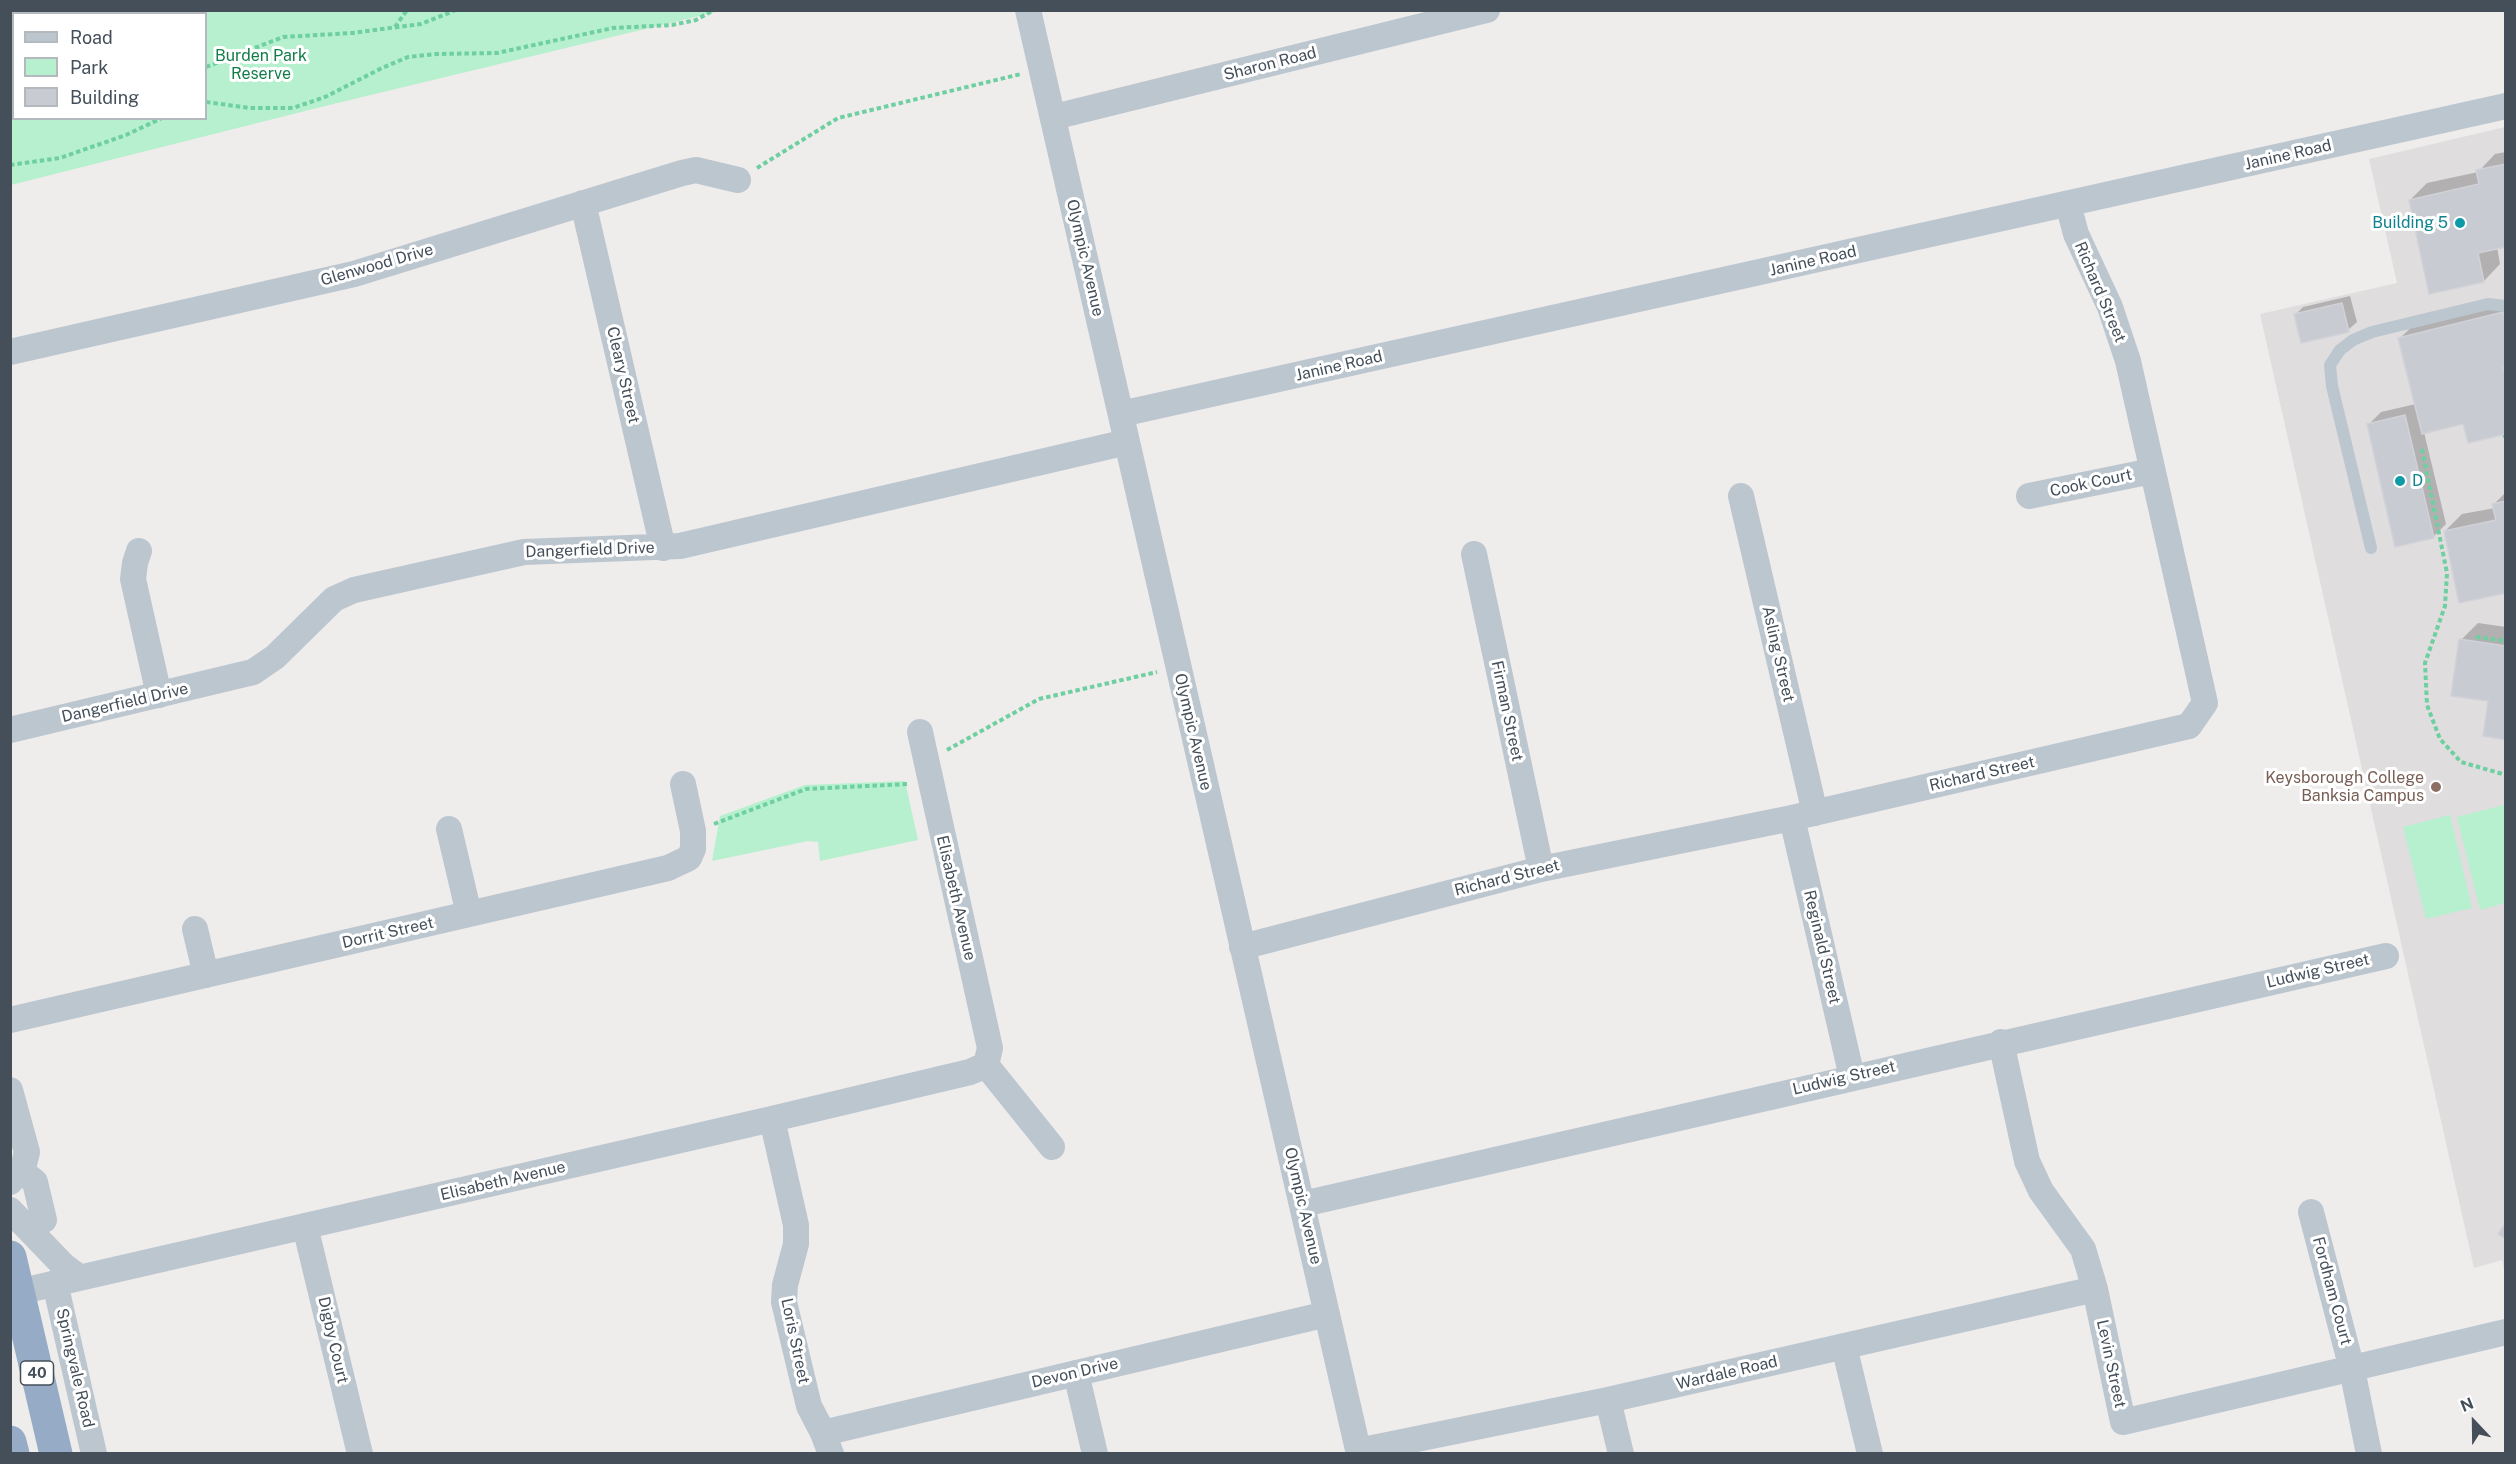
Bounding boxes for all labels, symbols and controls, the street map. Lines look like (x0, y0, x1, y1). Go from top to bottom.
legend (12, 12, 207, 120)
text: Road (70, 27, 113, 48)
street label: Sharon Road (1222, 43, 1318, 85)
park label: Burden Park Reserve (215, 46, 307, 84)
text: Park (70, 57, 108, 78)
text: Building (70, 87, 139, 108)
street label: Janine Road (2243, 136, 2333, 174)
street label: Olympic Avenue (1062, 198, 1108, 318)
place label: Building 5 (2372, 213, 2448, 233)
marker: Building 5 (2453, 216, 2467, 230)
street label: Richard Street (2070, 239, 2130, 345)
street label: Glenwood Drive (318, 240, 436, 290)
street label: Janine Road (1768, 242, 1858, 280)
street label: Cleary Street (603, 325, 643, 425)
street label: Janine Road (1294, 347, 1384, 385)
street label: Cook Court (2048, 465, 2134, 501)
place label: D (2412, 471, 2423, 491)
marker: D (2393, 474, 2407, 488)
street label: Dangerfield Drive (525, 538, 655, 562)
street label: Asling Street (1758, 604, 1798, 704)
street label: Firman Street (1487, 659, 1527, 763)
street label: Olympic Avenue (1170, 672, 1216, 792)
street label: Dangerfield Drive (60, 679, 190, 727)
street label: Richard Street (1927, 753, 2037, 795)
place label: Keysborough College Banksia Campus (2265, 768, 2424, 806)
marker: Keysborough College Banksia Campus (2429, 780, 2443, 794)
street label: Elisabeth Avenue (932, 834, 980, 962)
street label: Richard Street (1452, 856, 1562, 900)
street label: Reginald Street (1800, 888, 1844, 1006)
street label: Dorrit Street (340, 913, 436, 953)
street label: Ludwig Street (2265, 950, 2371, 992)
street label: Ludwig Street (1791, 1057, 1897, 1099)
street label: Olympic Avenue (1280, 1146, 1326, 1266)
street label: Elisabeth Avenue (439, 1157, 567, 1205)
street label: Fordham Court (2308, 1235, 2356, 1347)
street label: Digby Court (314, 1295, 352, 1385)
street label: Loris Street (777, 1296, 813, 1386)
street label: Springvale Road (52, 1307, 98, 1429)
street label: Levin Street (2092, 1318, 2130, 1410)
street label: Wardale Road (1675, 1352, 1779, 1394)
street label: Devon Drive (1030, 1354, 1120, 1392)
road number: 40 (20, 1361, 54, 1385)
north arrow (2444, 1392, 2504, 1452)
text: N (2458, 1394, 2476, 1416)

